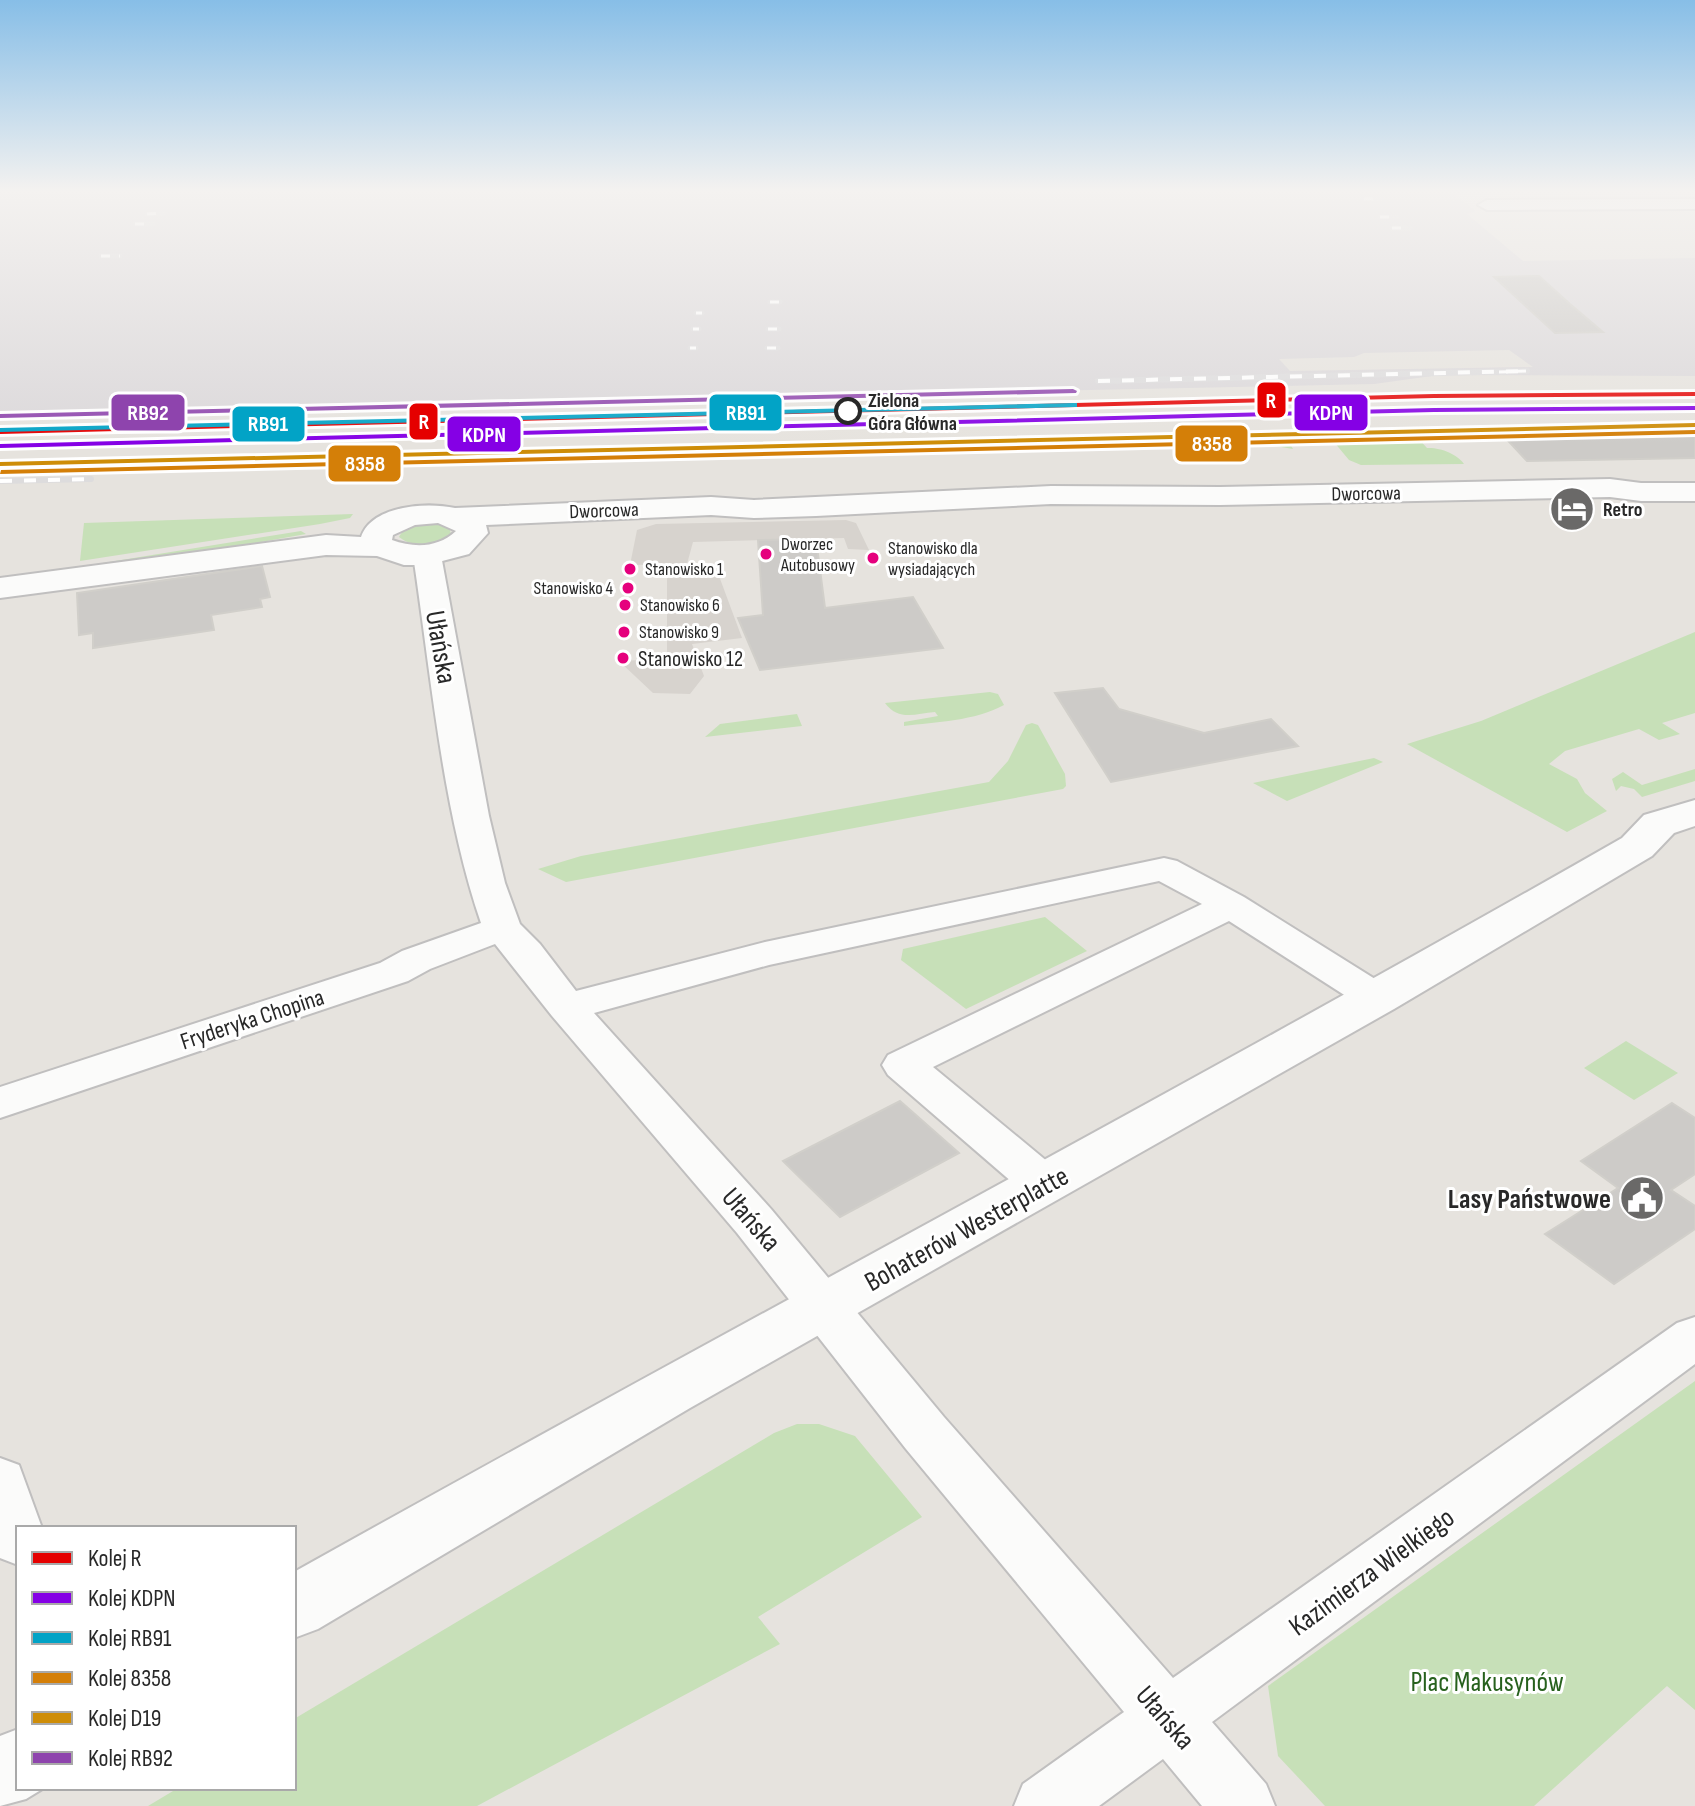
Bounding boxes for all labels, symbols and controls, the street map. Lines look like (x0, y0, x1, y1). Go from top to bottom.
line badge: R (1256, 381, 1287, 419)
text: R (1266, 388, 1277, 415)
place label: Zielona Góra Główna (868, 389, 957, 436)
line badge: RB92 (110, 393, 186, 432)
line badge: RB91 (708, 393, 783, 432)
line badge: KDPN (1293, 393, 1369, 432)
marker: Zielona Góra Główna (835, 398, 861, 424)
text: RB92 (127, 400, 169, 427)
text: RB91 (726, 400, 767, 427)
text: KDPN (1309, 400, 1353, 427)
line badge: R (408, 402, 439, 441)
line badge: RB91 (231, 405, 306, 443)
text: R (419, 409, 430, 436)
text: RB91 (248, 411, 289, 438)
line badge: KDPN (446, 415, 522, 453)
text: KDPN (462, 422, 506, 449)
line badge: 8358 (1174, 424, 1249, 463)
text: 8358 (1192, 431, 1232, 458)
line badge: 8358 (327, 444, 402, 483)
text: 8358 (345, 451, 385, 478)
street label: Dworcowa (1331, 481, 1401, 507)
hotel icon: Retro (1548, 485, 1596, 533)
street label: Dworcowa (569, 498, 639, 524)
place label: Retro (1603, 498, 1642, 522)
place label: Dworzec Autobusowy (780, 534, 855, 576)
place label: Stanowisko dla wysiadających (888, 538, 978, 580)
marker: Dworzec Autobusowy (758, 546, 774, 562)
marker: Stanowisko dla wysiadających (865, 550, 881, 566)
place label: Stanowisko 1 (645, 559, 724, 580)
marker: Stanowisko 1 (622, 561, 638, 577)
place label: Stanowisko 4 (534, 578, 613, 599)
marker: Stanowisko 4 (620, 580, 636, 596)
place label: Stanowisko 6 (640, 595, 720, 616)
marker: Stanowisko 6 (617, 597, 633, 613)
street label: Ułańska (418, 608, 463, 686)
place label: Stanowisko 9 (639, 622, 719, 643)
marker: Stanowisko 9 (616, 624, 632, 640)
place label: Stanowisko 12 (638, 646, 743, 673)
marker: Stanowisko 12 (615, 650, 631, 666)
street label: Fryderyka Chopina (177, 983, 328, 1056)
street label: Bohaterów Westerplatte (859, 1160, 1074, 1299)
public building icon: Lasy Państwowe (1618, 1174, 1666, 1222)
street label: Ułańska (714, 1181, 787, 1259)
place label: Lasy Państwowe (1448, 1183, 1611, 1216)
street label: Kazimierza Wielkiego (1283, 1501, 1461, 1643)
legend (16, 1526, 296, 1790)
text: Kolej R (88, 1544, 142, 1573)
text: Kolej KDPN (88, 1584, 176, 1613)
text: Kolej RB91 (88, 1624, 172, 1653)
text: Kolej 8358 (88, 1664, 171, 1693)
park label: Plac Makusynów (1410, 1666, 1564, 1699)
street label: Ułańska (1128, 1679, 1201, 1757)
text: Kolej D19 (88, 1704, 161, 1733)
text: Kolej RB92 (88, 1744, 173, 1773)

